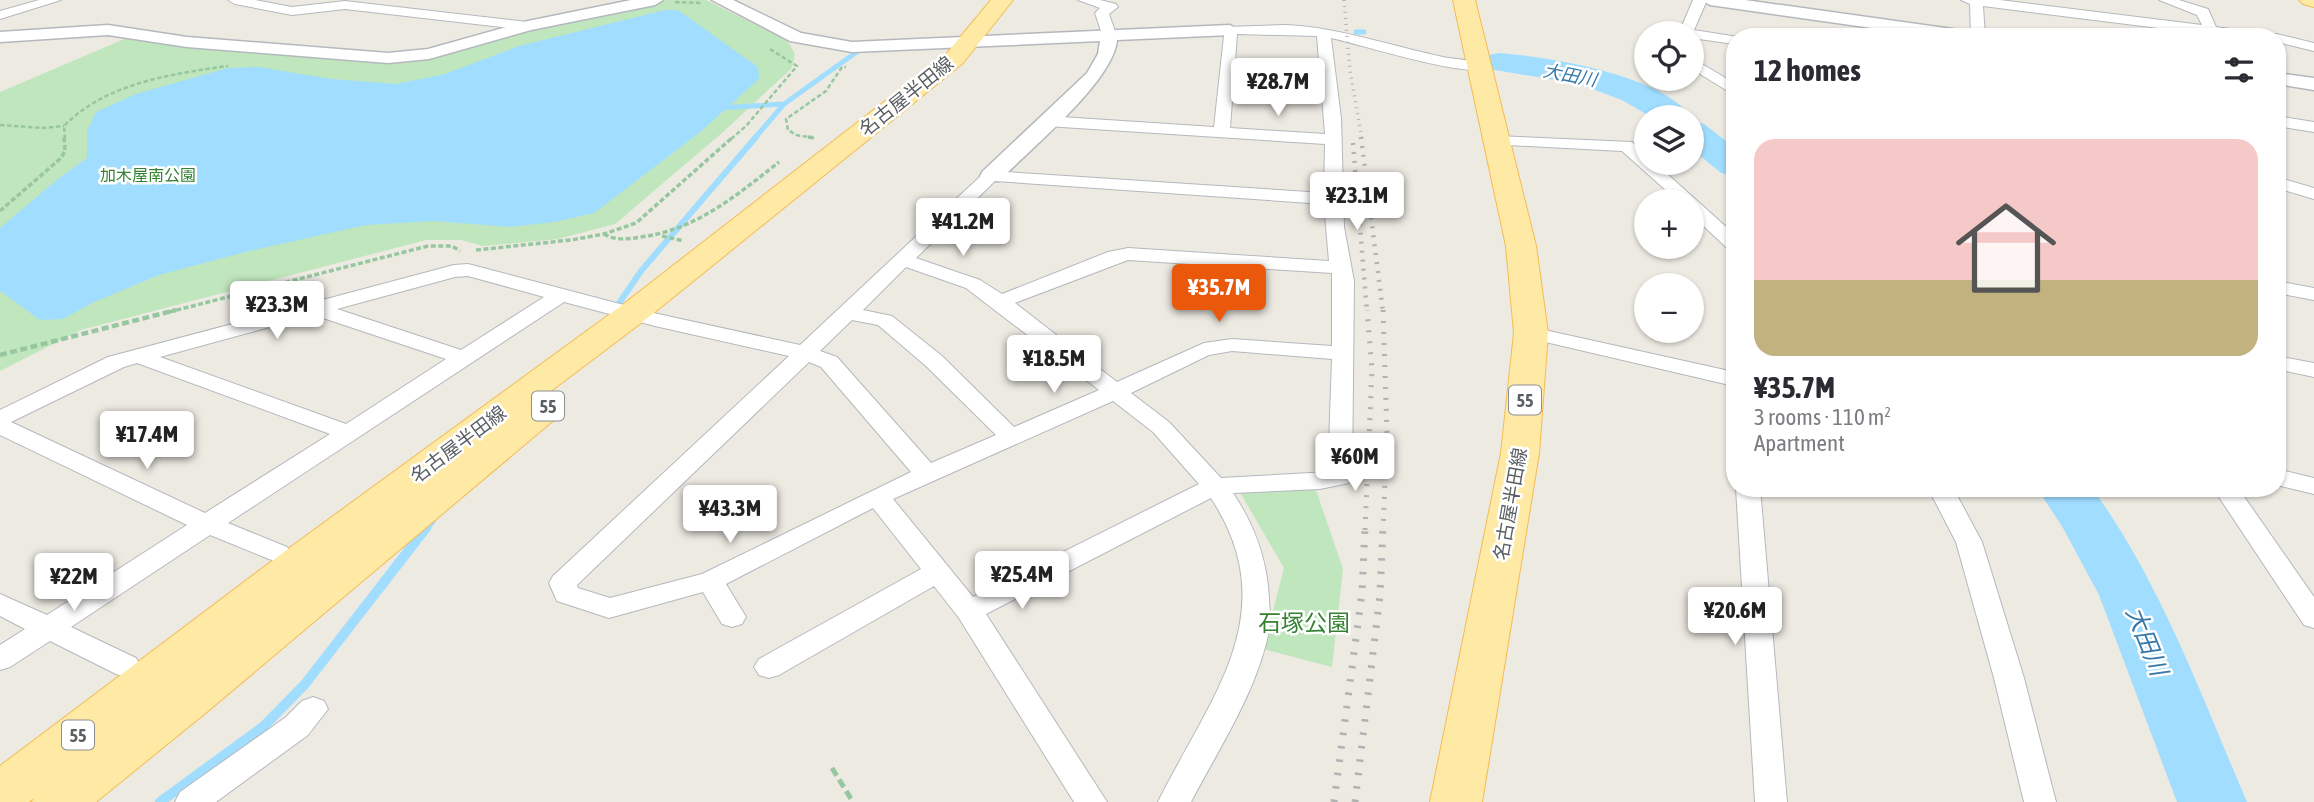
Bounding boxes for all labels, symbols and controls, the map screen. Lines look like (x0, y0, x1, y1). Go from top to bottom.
map controls (1634, 21, 1704, 343)
button: locate (1634, 21, 1704, 91)
icon: filters (2220, 51, 2258, 89)
street label: 名古屋半田線 (855, 52, 957, 140)
text: 12 homes (1754, 53, 1861, 87)
pin: ¥28.7M (1221, 58, 1335, 118)
water label: 大田川 (1541, 60, 1600, 91)
text: ¥28.7M (1247, 68, 1309, 94)
button: layers (1634, 105, 1704, 175)
park label: 加木屋南公園 (100, 166, 196, 184)
pin: ¥23.1M (1300, 173, 1414, 232)
text: ¥23.1M (1326, 182, 1388, 208)
icon: home (1943, 185, 2069, 311)
button: + (1634, 189, 1704, 259)
pin: ¥41.2M (906, 198, 1020, 258)
text: ¥41.2M (932, 208, 994, 234)
pin: ¥35.7M (1162, 264, 1276, 324)
button: − (1634, 273, 1704, 343)
text: ¥35.7M (1188, 274, 1250, 300)
pin: ¥23.3M (220, 282, 334, 341)
text: ¥23.3M (246, 291, 308, 317)
pin: ¥18.5M (997, 336, 1111, 395)
text: ¥18.5M (1023, 345, 1085, 371)
text: ¥35.7M (1754, 370, 1835, 404)
road number: 55 (1509, 386, 1541, 414)
road number: 55 (532, 392, 564, 420)
street label: 名古屋半田線 (406, 401, 510, 487)
text: 3 rooms · 110 m² (1754, 404, 1891, 430)
pin: ¥17.4M (90, 412, 204, 471)
text: ¥17.4M (116, 421, 178, 447)
text: Apartment (1754, 430, 1845, 456)
pin: ¥60M (1314, 434, 1396, 493)
text: ¥60M (1331, 443, 1379, 469)
street label: 名古屋半田線 (1489, 446, 1531, 562)
pin: ¥43.3M (673, 486, 787, 545)
text: ¥43.3M (699, 495, 761, 521)
pin: ¥25.4M (965, 552, 1079, 611)
pin: ¥22M (33, 554, 115, 613)
text: ¥25.4M (991, 561, 1053, 587)
text: ¥22M (50, 563, 98, 589)
pin: ¥20.6M (1678, 588, 1792, 647)
text: ¥20.6M (1704, 597, 1766, 623)
water label: 大田川 (2121, 603, 2174, 682)
park label: 石塚公園 (1258, 610, 1350, 636)
road number: 55 (62, 720, 94, 750)

